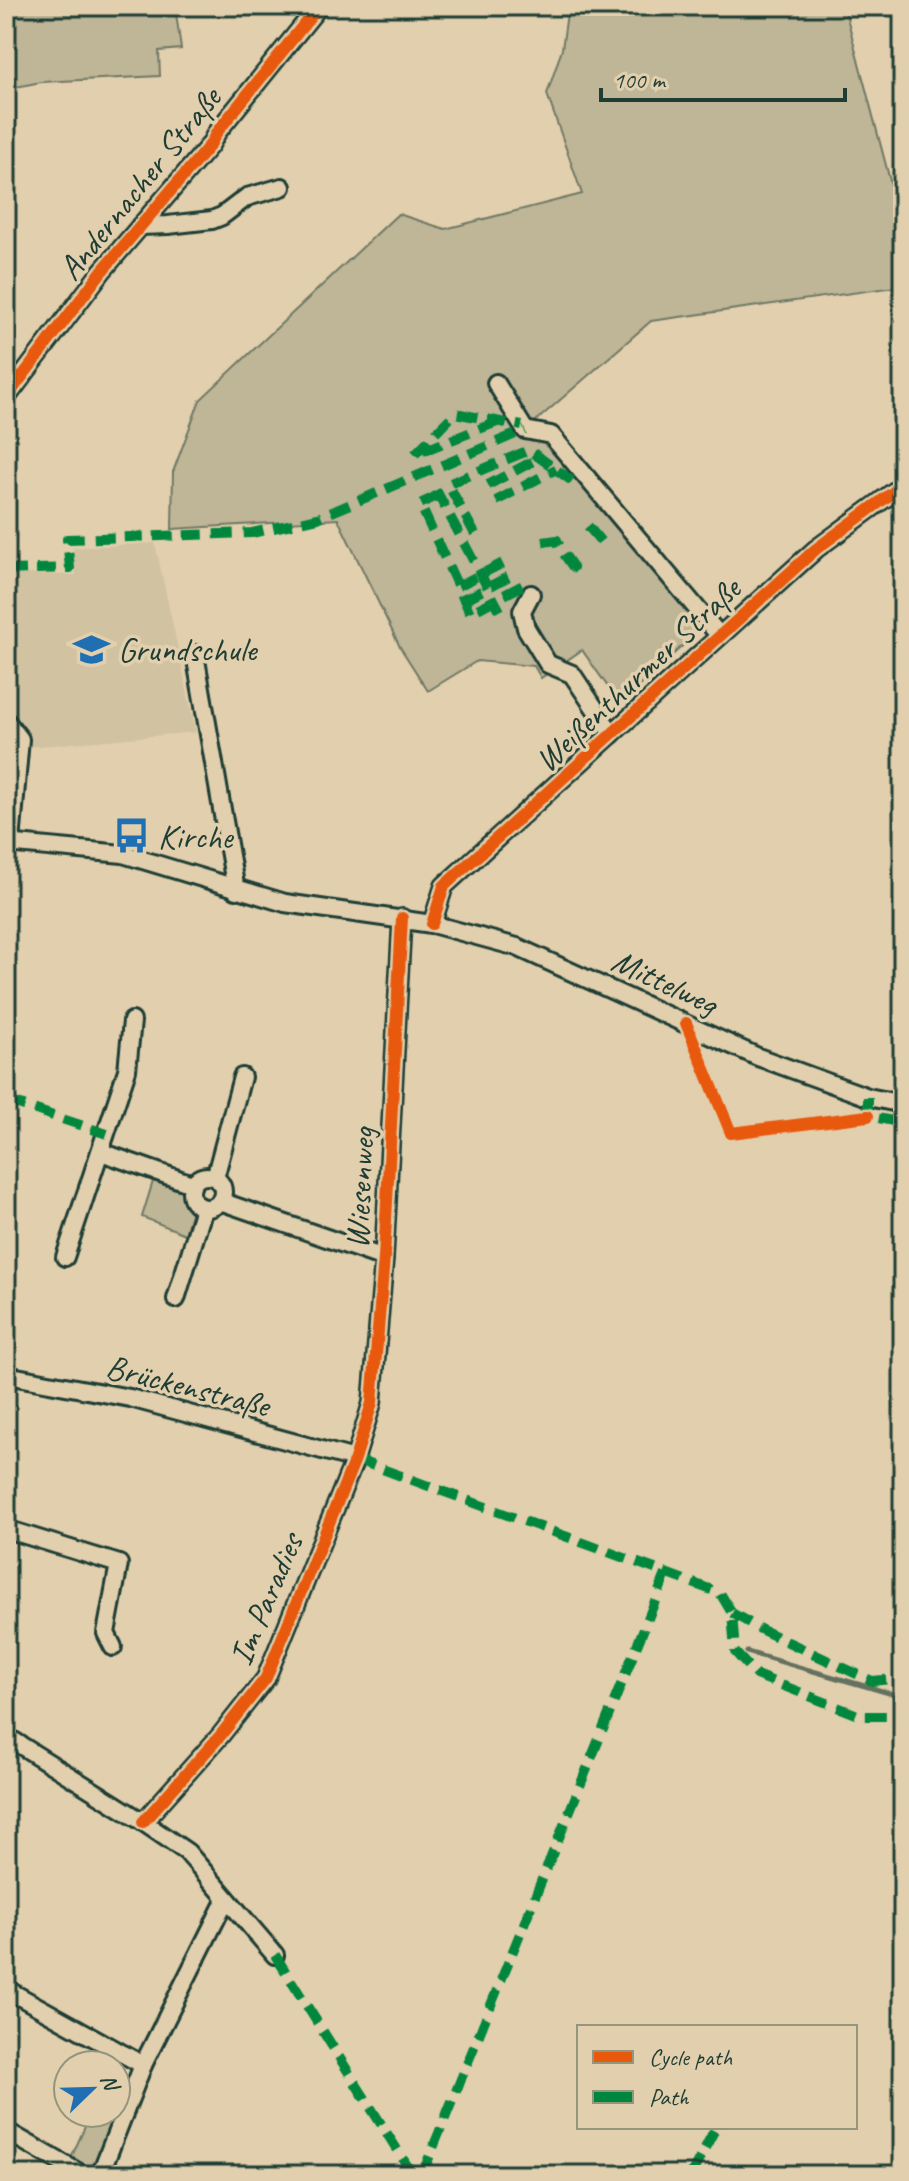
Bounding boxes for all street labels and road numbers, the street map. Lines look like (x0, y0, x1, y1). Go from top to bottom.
street label: Andernacher Straße (48, 76, 232, 289)
street label: Weißenthurmer Straße (525, 566, 751, 781)
street label: Mittelweg (605, 938, 727, 1026)
street label: Wiesenweg (335, 1124, 384, 1250)
street label: Brückenstraße (102, 1344, 277, 1427)
street label: Im Paradies (219, 1524, 314, 1671)

